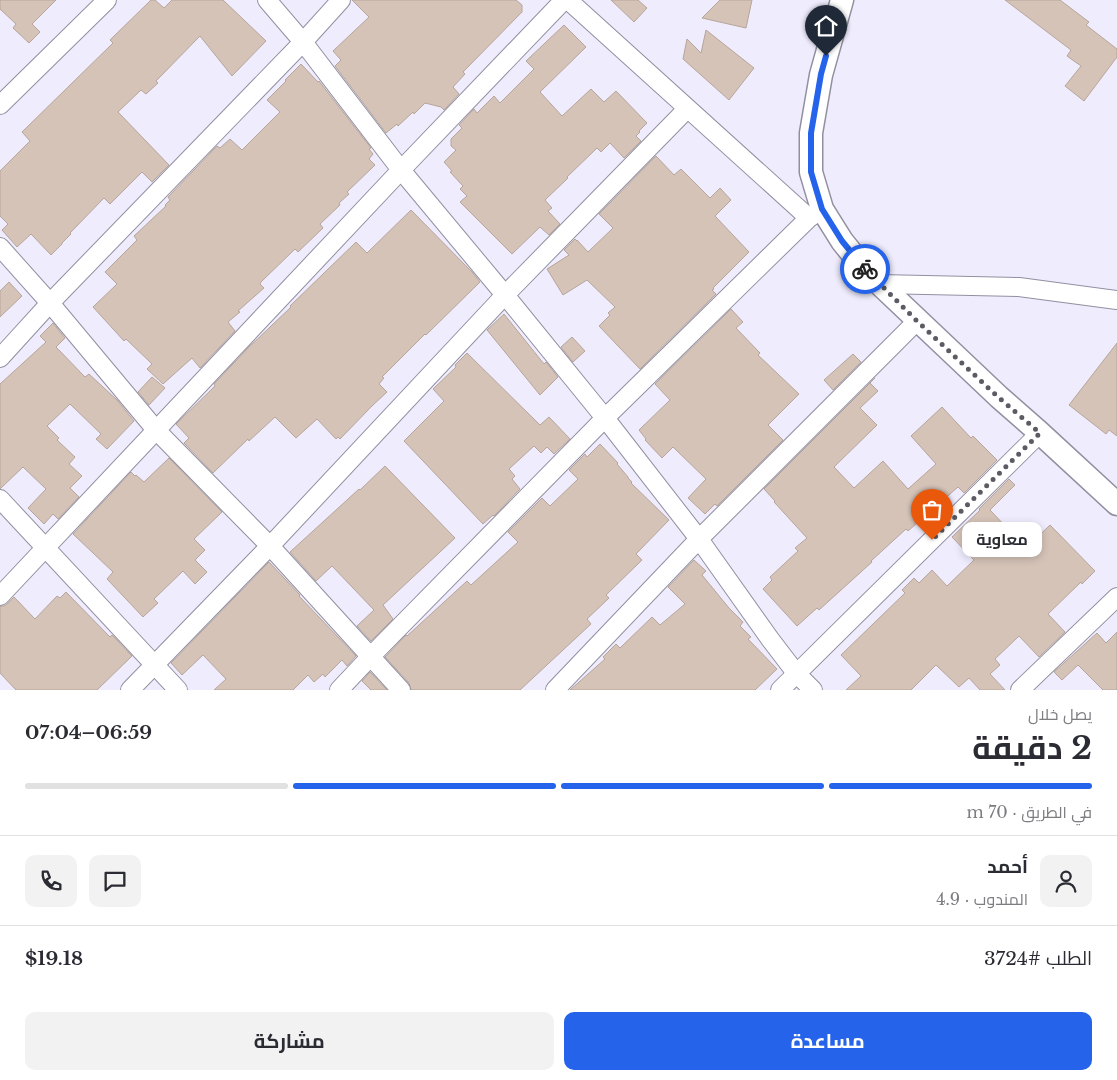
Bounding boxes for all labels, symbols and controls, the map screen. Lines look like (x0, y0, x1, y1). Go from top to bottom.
pin (805, 5, 847, 56)
icon: home (812, 12, 840, 40)
courier (840, 244, 890, 294)
icon: bike (851, 255, 879, 283)
pin (911, 489, 953, 540)
icon: bag (918, 496, 946, 524)
callout: معاوية (962, 522, 1042, 558)
text: معاوية (976, 529, 1028, 549)
text: يصل خلال (1028, 704, 1092, 724)
text: 06:59–07:04 (25, 721, 152, 744)
text: 2 دقيقة (972, 728, 1092, 768)
text: في الطريق · 70 m (966, 802, 1092, 822)
button: phone (25, 855, 77, 907)
button: chat (89, 855, 141, 907)
text: أحمد (987, 855, 1028, 878)
button: person (1040, 855, 1092, 907)
text: المندوب · 4.9 (936, 889, 1028, 909)
text: $19.18 (25, 947, 83, 970)
text: الطلب #3724 (984, 947, 1092, 970)
button: مشاركة (25, 1012, 554, 1070)
button: مساعدة (564, 1012, 1092, 1070)

